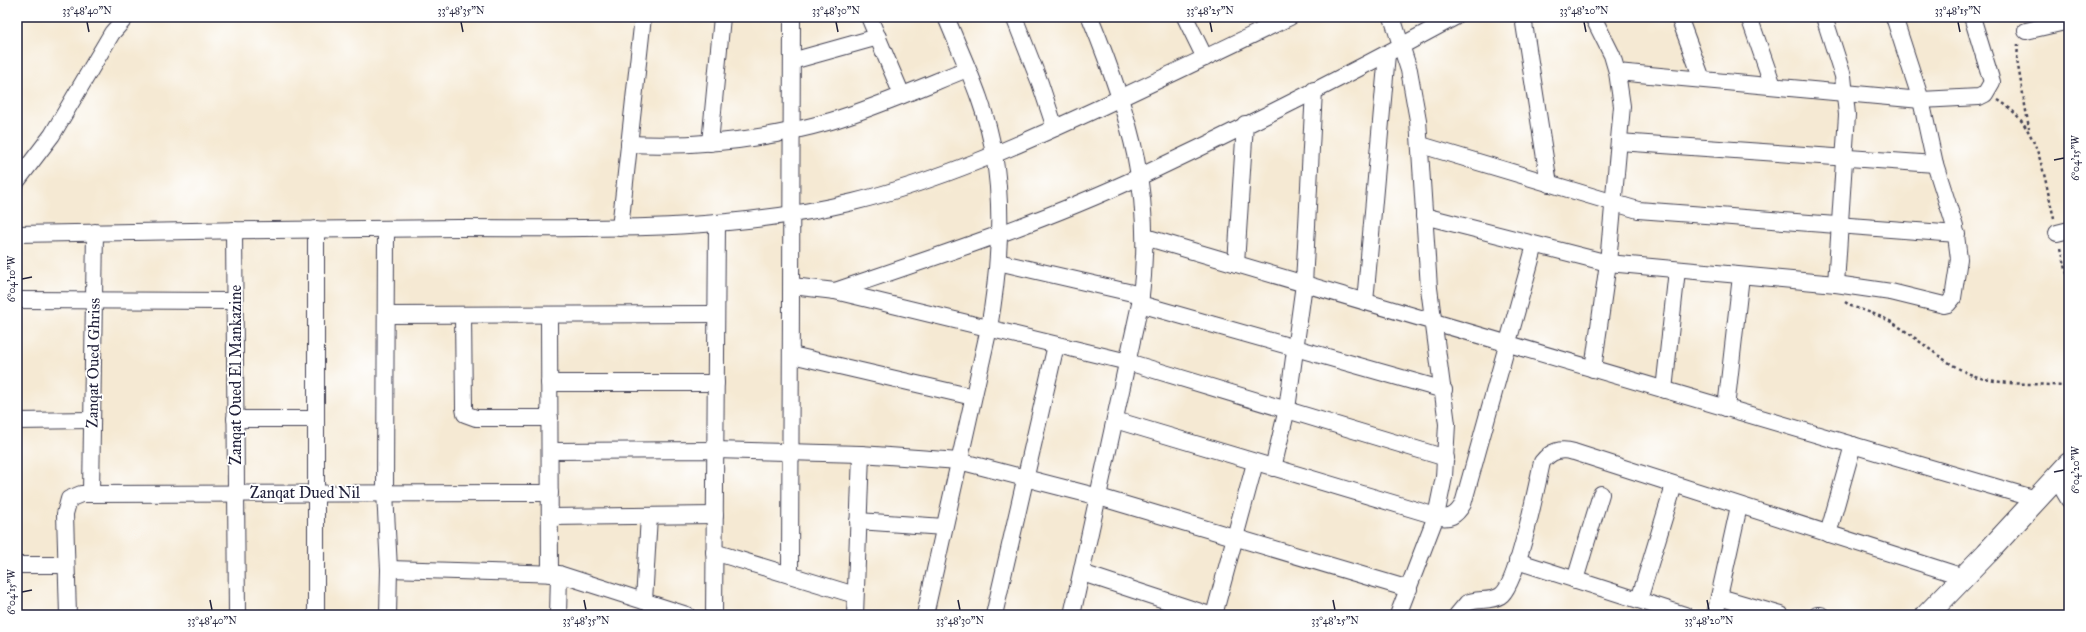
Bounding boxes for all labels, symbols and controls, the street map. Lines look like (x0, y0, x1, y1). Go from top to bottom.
text: 33°48'40"N (62, 5, 112, 17)
text: 33°48'35"N (438, 5, 485, 17)
text: 33°48'30"N (812, 5, 860, 17)
text: 33°48'25"N (1186, 5, 1234, 17)
text: 33°48'20"N (1560, 5, 1609, 17)
text: 33°48'15"N (1935, 5, 1982, 17)
text: 6°04'15"W (2070, 135, 2082, 181)
text: 6°04'10"W (6, 255, 18, 302)
street label: Zanqat Oued El Mankazine (226, 285, 246, 465)
street label: Zanqat Oued Ghriss (82, 297, 105, 428)
text: 6°04'20"W (2070, 446, 2082, 494)
street label: Zanqat Dued Nil (250, 483, 361, 503)
text: 6°04'15"W (6, 569, 18, 615)
text: 33°48'40"N (187, 615, 237, 627)
text: 33°48'35"N (563, 615, 610, 627)
text: 33°48'30"N (936, 615, 984, 627)
text: 33°48'25"N (1311, 615, 1359, 627)
text: 33°48'20"N (1685, 615, 1734, 627)

